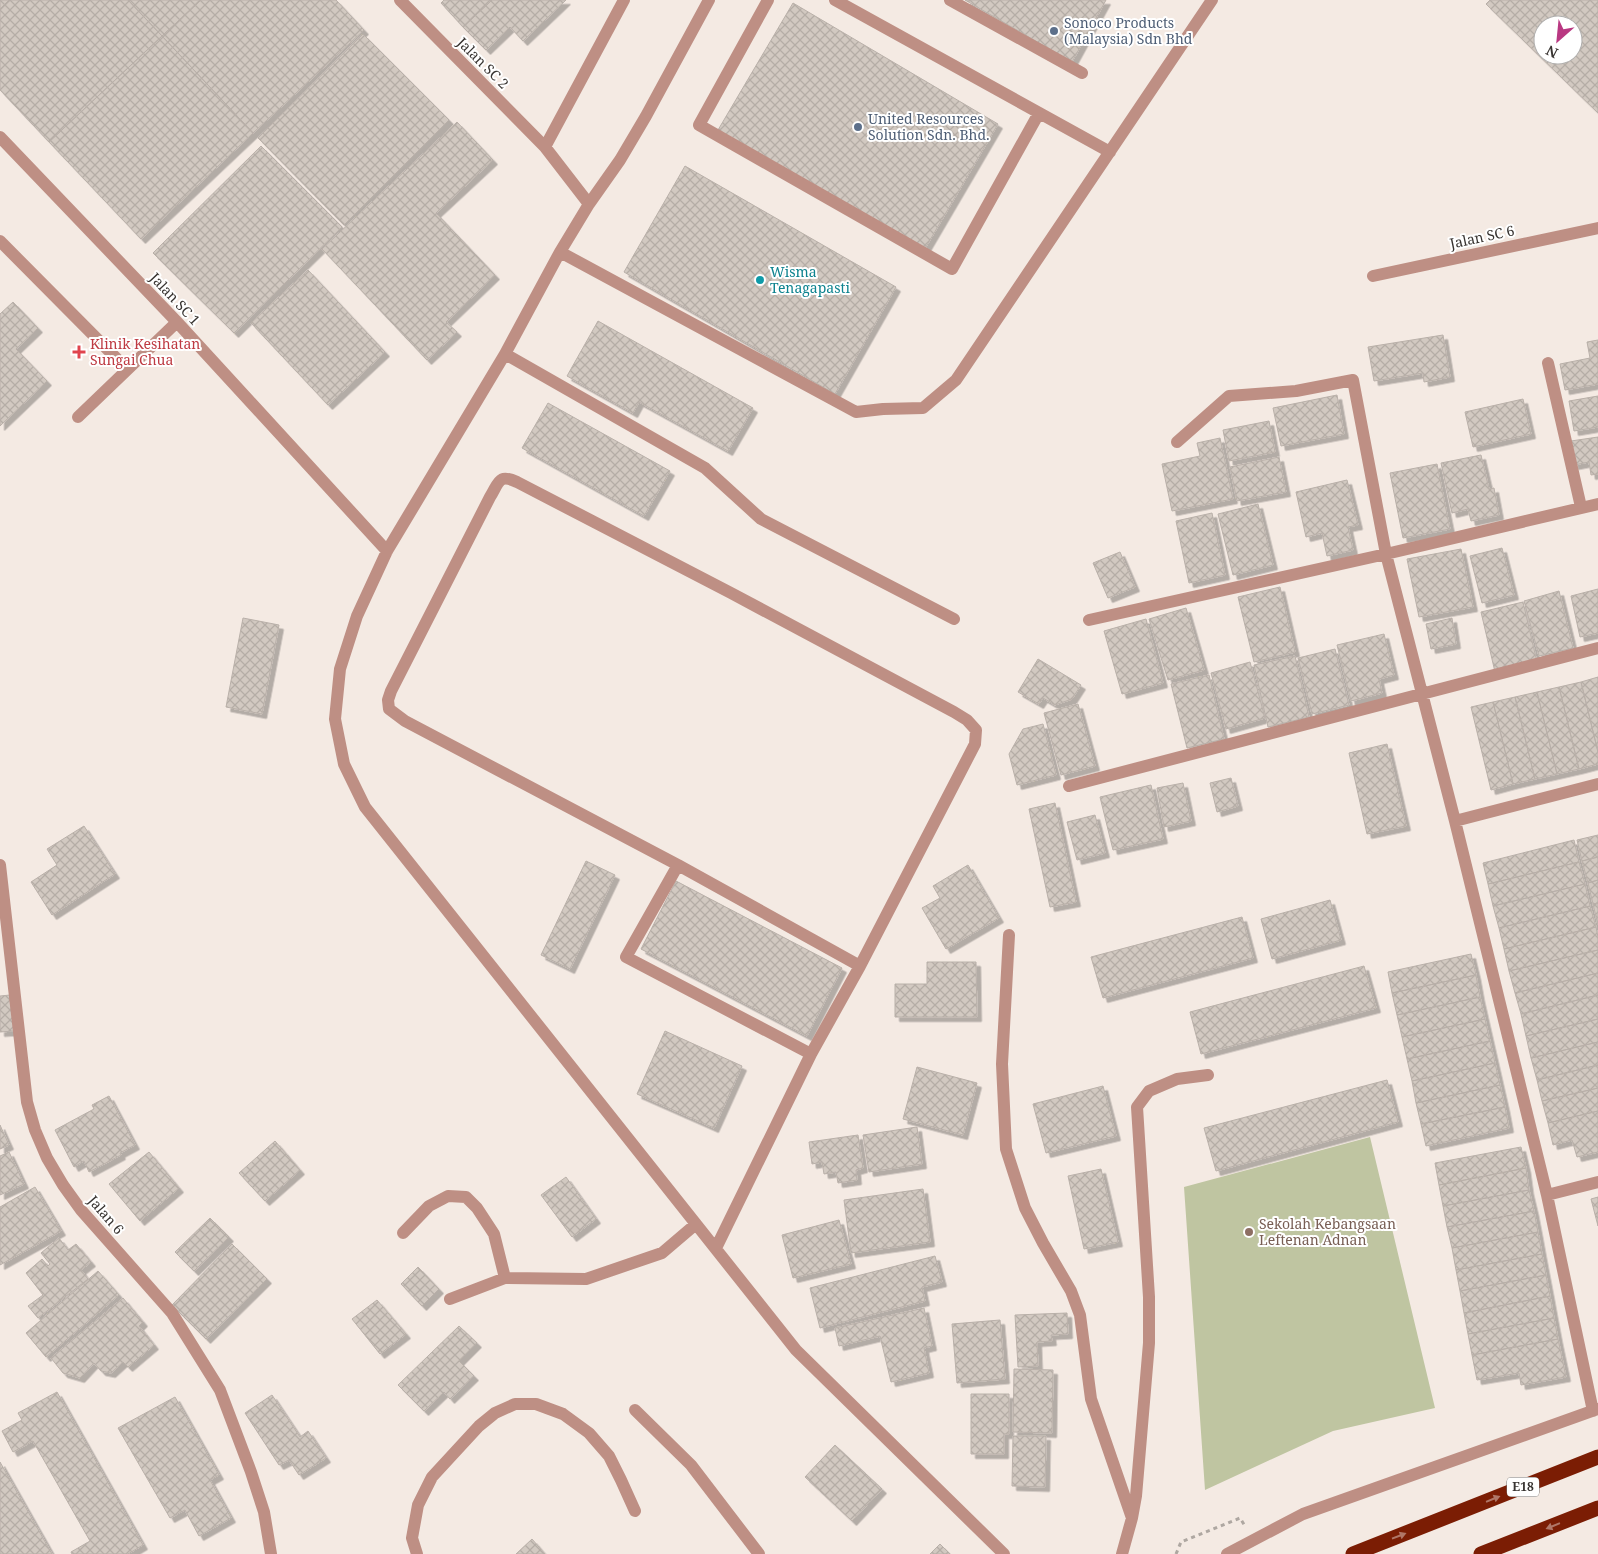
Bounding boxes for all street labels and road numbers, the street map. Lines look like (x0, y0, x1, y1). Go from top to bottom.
street label: Jalan SC 2 (453, 32, 513, 93)
street label: Jalan SC 6 (1447, 220, 1516, 253)
street label: Jalan SC 1 (145, 268, 205, 329)
street label: Jalan 6 (84, 1190, 129, 1238)
road number: E18 (1507, 1478, 1539, 1496)

